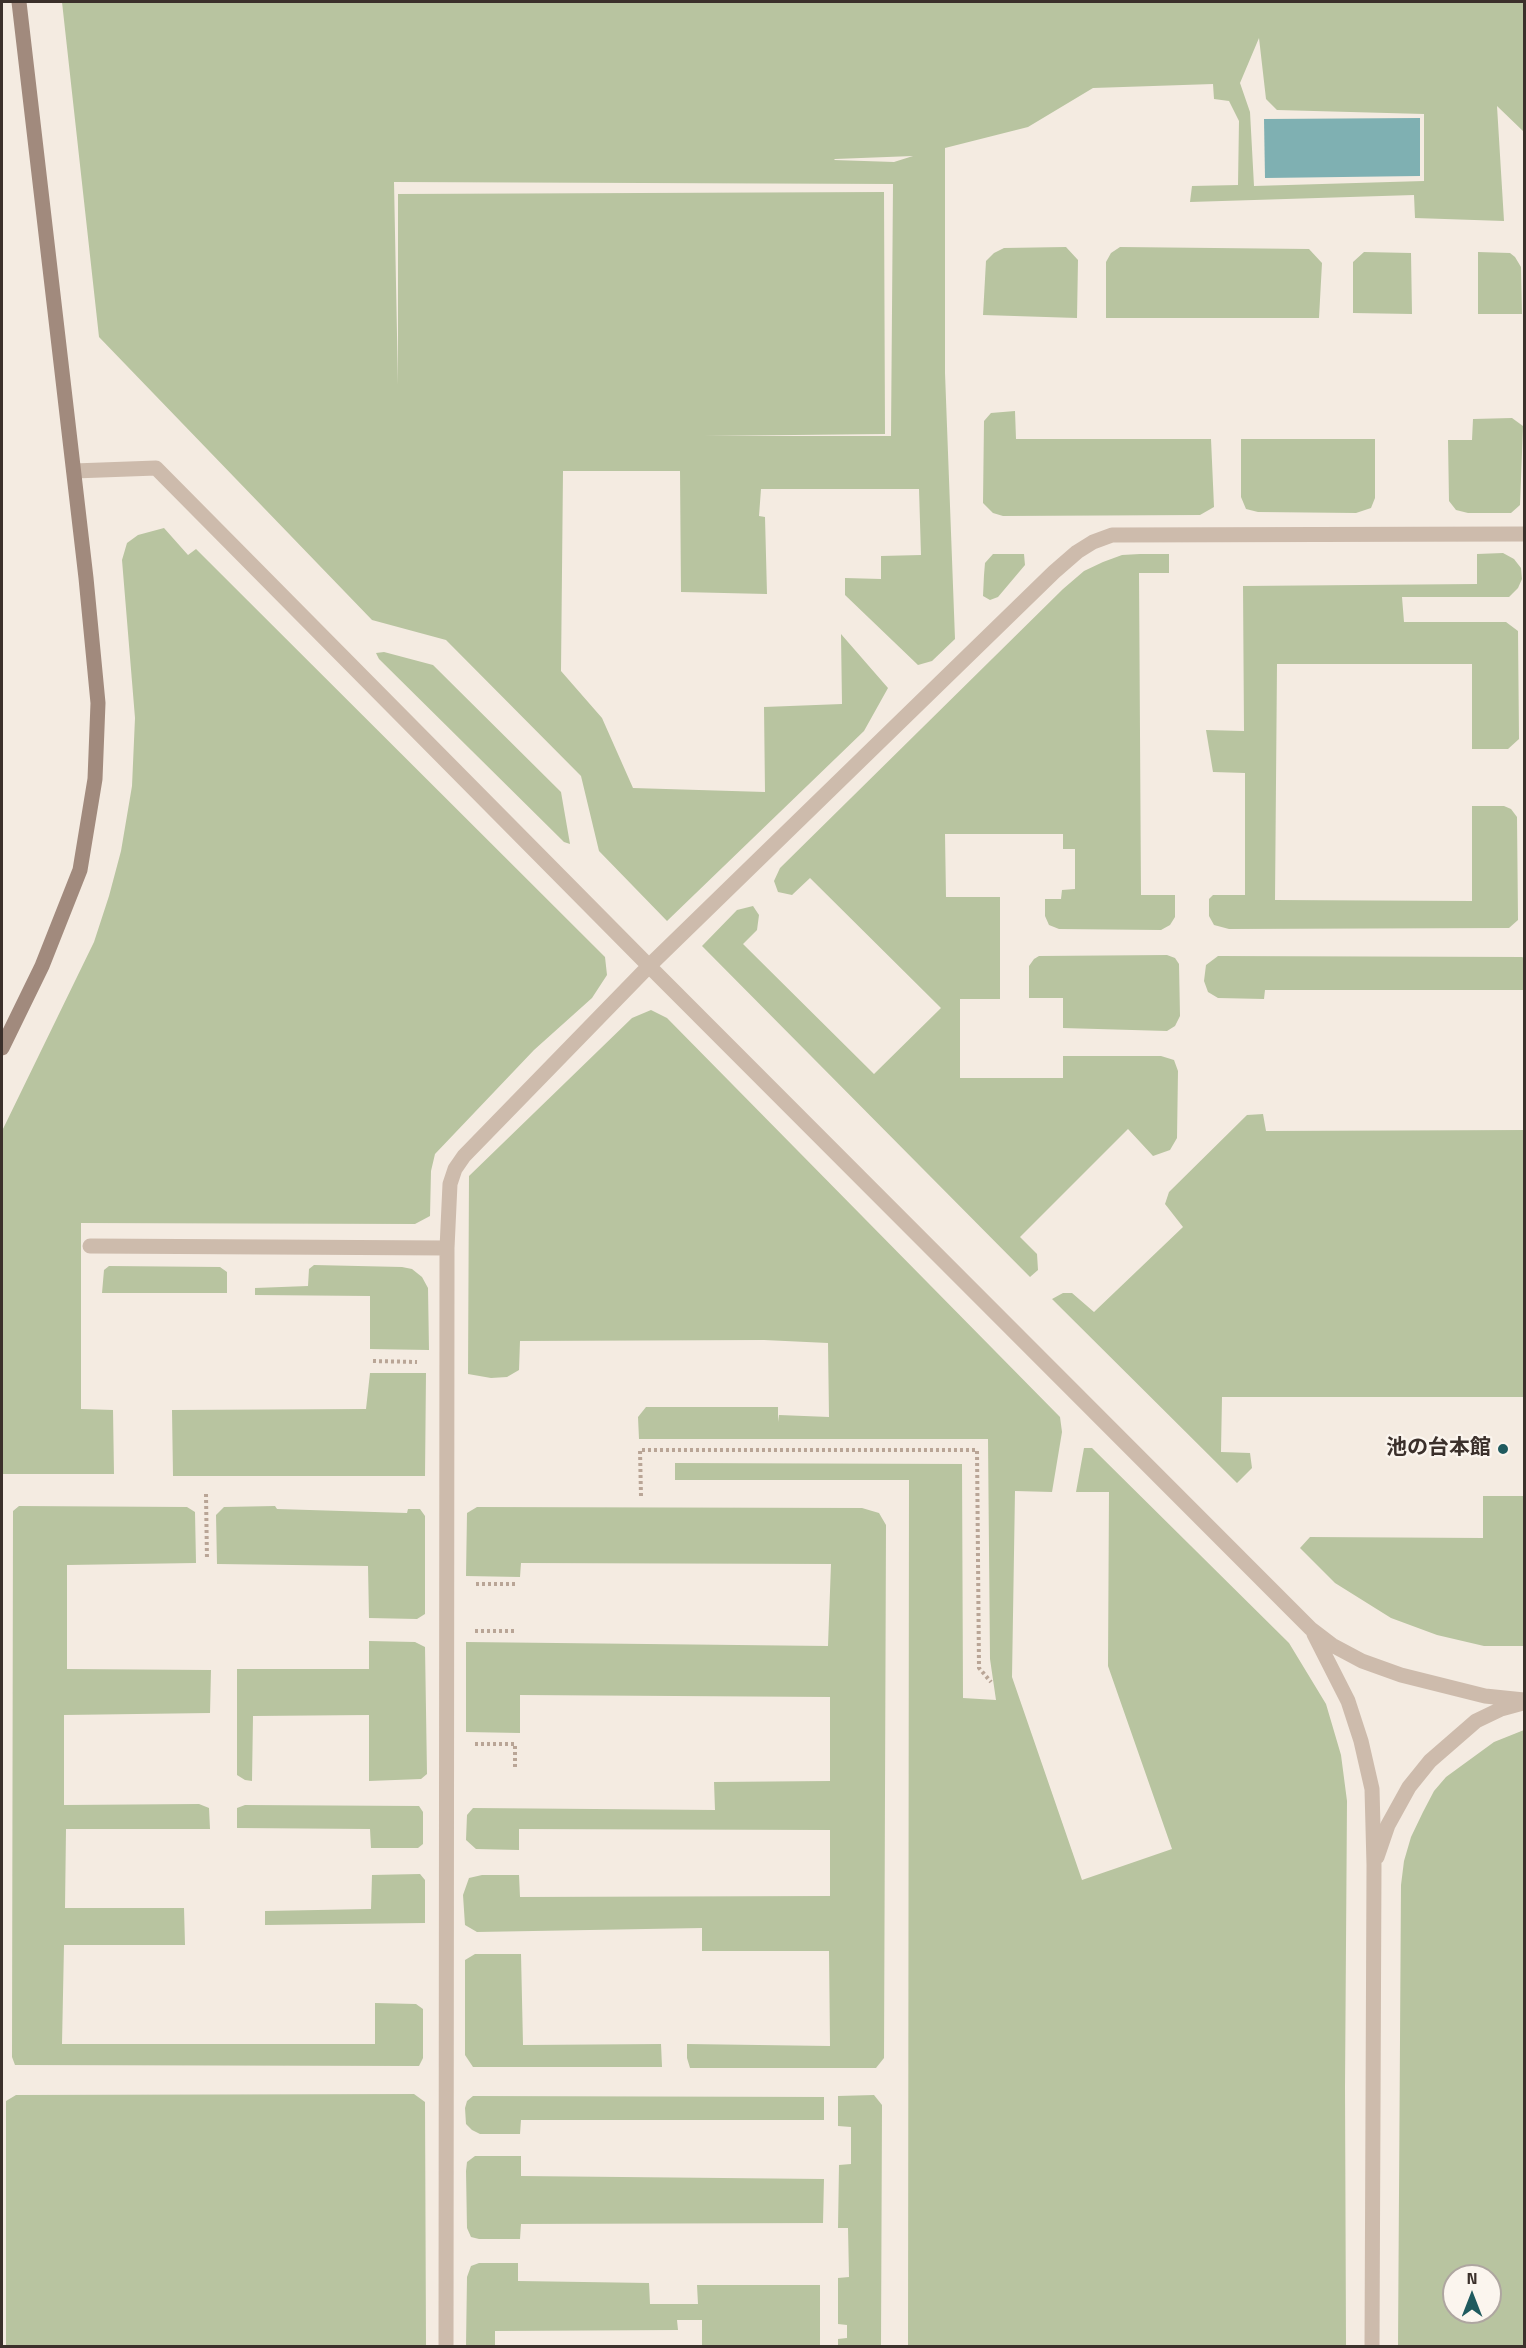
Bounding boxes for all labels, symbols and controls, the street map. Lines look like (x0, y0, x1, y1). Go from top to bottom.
place label: 池の台本館 (1386, 1436, 1491, 1462)
marker: 池の台本館 (1496, 1442, 1510, 1456)
north arrow (1442, 2264, 1502, 2324)
text: N (1466, 2266, 1478, 2290)

